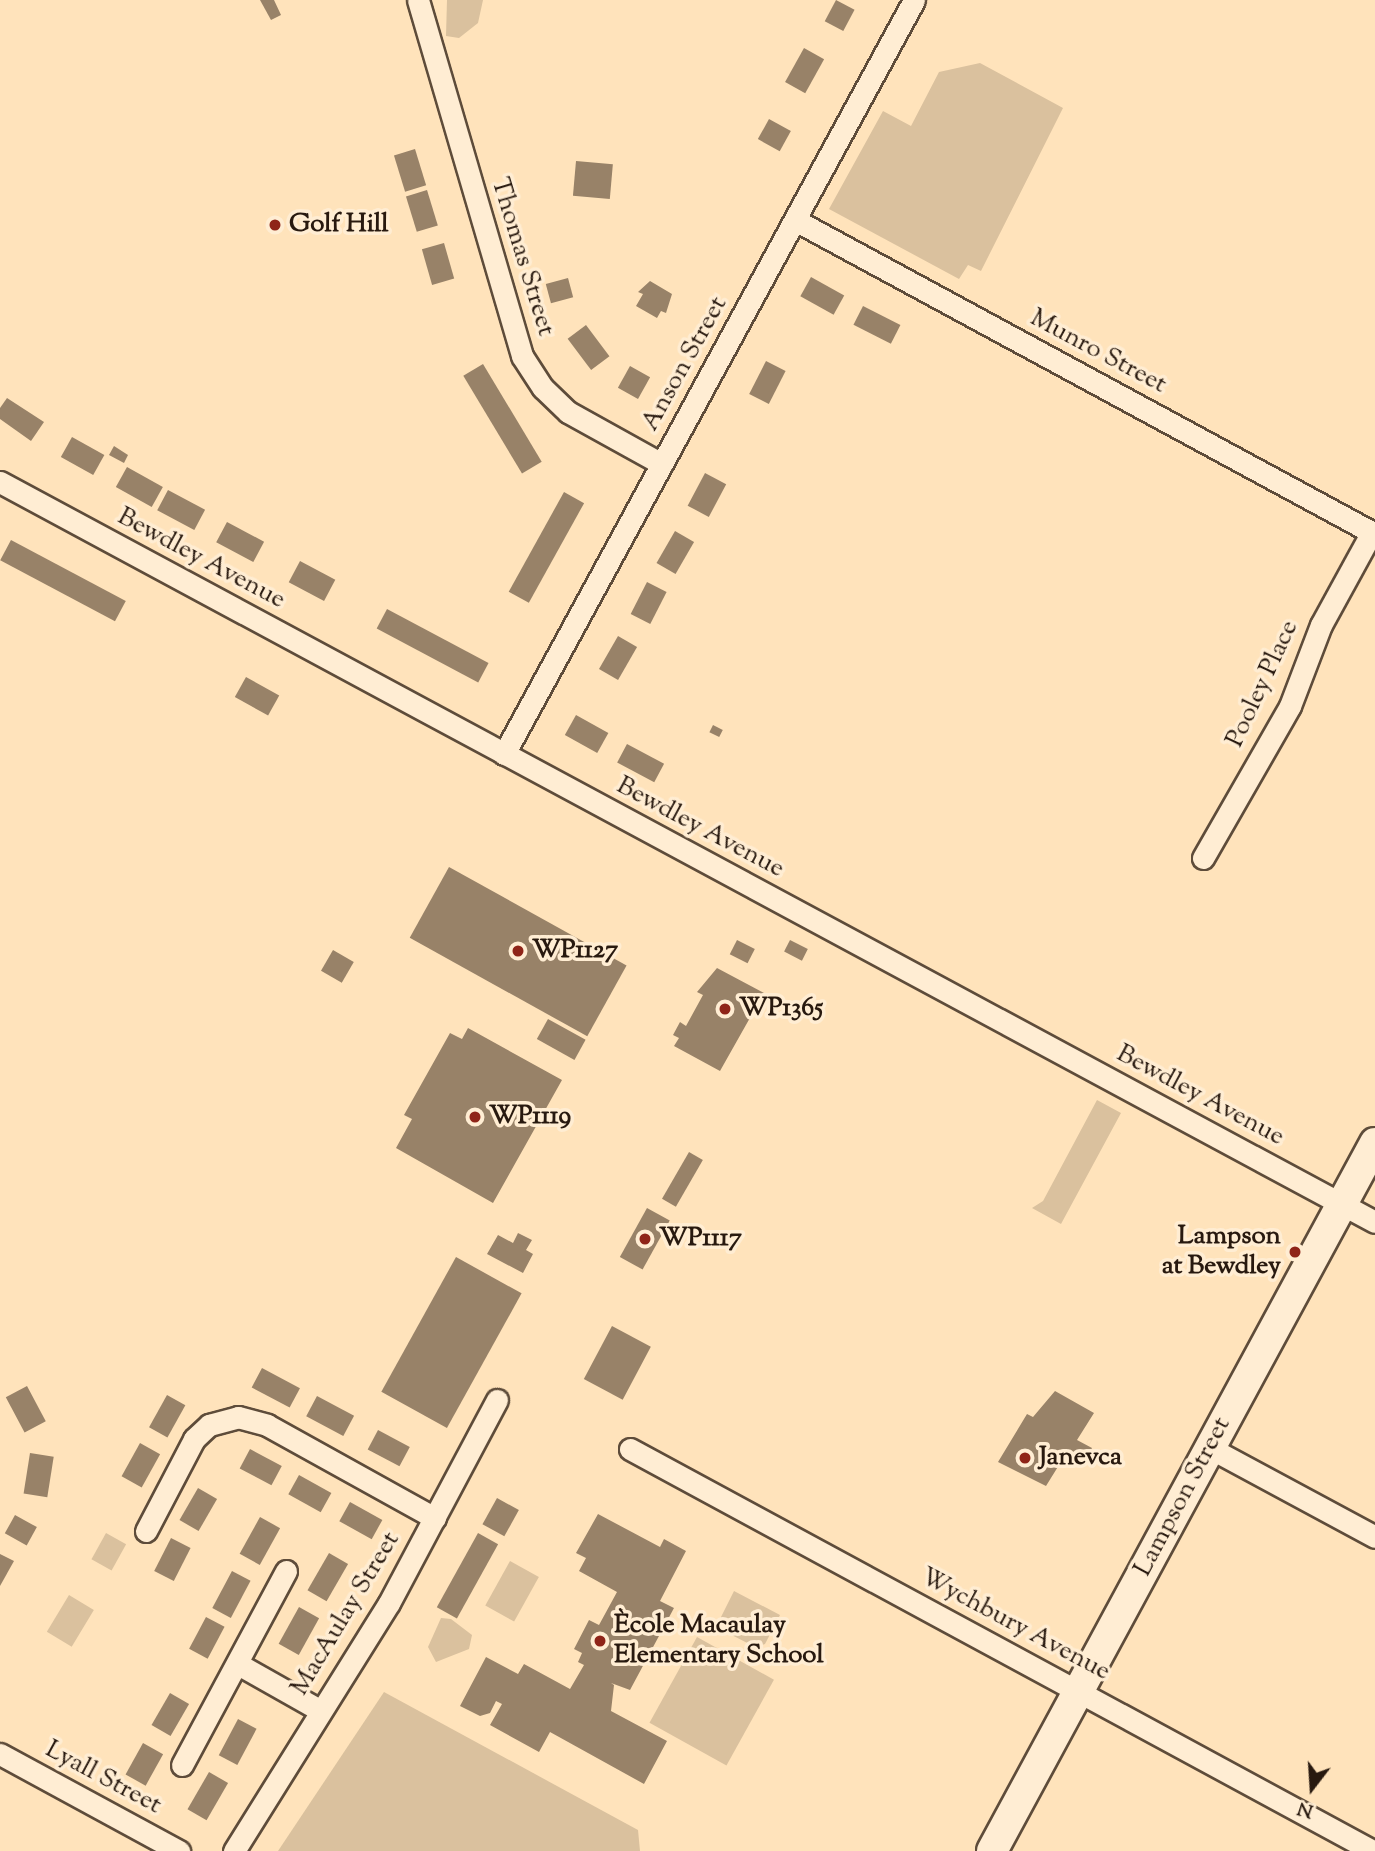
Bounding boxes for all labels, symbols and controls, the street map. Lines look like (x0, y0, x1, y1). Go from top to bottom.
street label: Thomas Street (483, 174, 561, 340)
place label: Golf Hill (289, 209, 389, 241)
marker: Golf Hill (267, 217, 283, 233)
street label: Anson Street (635, 291, 735, 437)
street label: Munro Street (1024, 303, 1172, 401)
street label: Bewdley Avenue (112, 502, 290, 616)
street label: Pooley Place (1220, 616, 1306, 752)
street label: Bewdley Avenue (611, 771, 789, 885)
place label: WP1127 (532, 935, 618, 967)
marker: WP1127 (510, 943, 526, 959)
place label: WP1365 (739, 993, 823, 1025)
marker: WP1365 (717, 1001, 733, 1017)
street label: Bewdley Avenue (1111, 1039, 1289, 1153)
place label: WP1119 (489, 1101, 571, 1133)
marker: WP1119 (467, 1109, 483, 1125)
place label: Lampson at Bewdley (1162, 1221, 1281, 1282)
place label: WP1117 (659, 1223, 742, 1255)
marker: WP1117 (637, 1231, 653, 1247)
marker: Lampson at Bewdley (1287, 1244, 1303, 1260)
street label: Lampson Street (1128, 1412, 1238, 1582)
place label: Janevca (1039, 1442, 1122, 1474)
marker: Janevca (1017, 1450, 1033, 1466)
street label: MacAulay Street (285, 1526, 407, 1702)
street label: Wychbury Avenue (915, 1562, 1115, 1688)
place label: Ècole Macaulay Elementary School (614, 1610, 824, 1672)
marker: Ècole Macaulay Elementary School (592, 1633, 608, 1649)
street label: Lyall Street (40, 1734, 166, 1822)
north arrow (1277, 1753, 1347, 1823)
text: N (1295, 1793, 1317, 1824)

